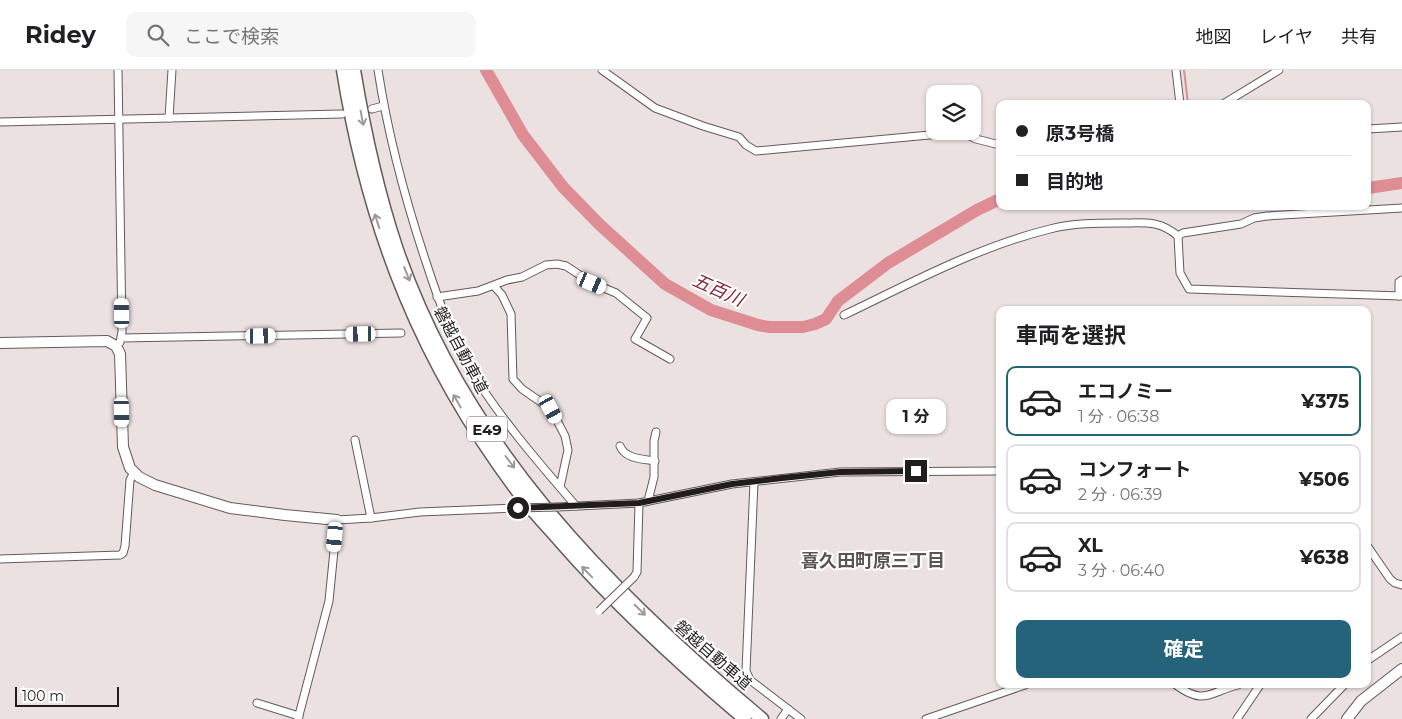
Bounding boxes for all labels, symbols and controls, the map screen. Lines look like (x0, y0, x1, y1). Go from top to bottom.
search box (126, 12, 476, 57)
text: Ridey (25, 20, 96, 49)
icon: search (144, 21, 172, 49)
text: ここで検索 (184, 25, 279, 48)
text: 地図 (1196, 26, 1232, 48)
text: レイヤ (1260, 26, 1313, 48)
text: 共有 (1341, 26, 1377, 48)
map controls (926, 85, 981, 140)
button: layers (926, 85, 981, 140)
one-way arrow (358, 110, 368, 126)
text: 原3号橋 (1046, 122, 1114, 145)
text: 目的地 (1046, 170, 1103, 193)
one-way arrow (372, 213, 382, 229)
one-way arrow (403, 266, 412, 281)
water label: 五百川 (689, 269, 749, 312)
car (575, 270, 608, 296)
car (114, 298, 129, 328)
street label: 磐越自動車道 (430, 303, 492, 397)
text: 車両を選択 (1016, 322, 1126, 349)
car (345, 326, 376, 342)
car (245, 328, 276, 344)
icon: car (1018, 379, 1063, 424)
text: エコノミー (1078, 380, 1173, 403)
text: ¥375 (1301, 390, 1349, 413)
car (537, 392, 564, 426)
one-way arrow (452, 393, 462, 408)
car (114, 397, 129, 427)
callout: 1 分 (886, 398, 946, 434)
text: 1 分 (903, 407, 929, 426)
text: 1 分 · 06:38 (1078, 407, 1159, 426)
road number: E49 (467, 416, 507, 442)
one-way arrow (505, 455, 515, 469)
icon: car (1018, 457, 1063, 502)
text: コンフォート (1078, 458, 1191, 481)
route end (905, 460, 927, 482)
text: ¥506 (1299, 468, 1349, 491)
text: 2 分 · 06:39 (1078, 485, 1162, 504)
route start (507, 497, 529, 519)
car (326, 521, 343, 553)
text: XL (1078, 534, 1103, 557)
icon: car (1018, 535, 1063, 580)
text: ¥638 (1299, 546, 1349, 569)
district label: 喜久田町原三丁目 (801, 550, 945, 572)
text: 3 分 · 06:40 (1078, 561, 1165, 580)
one-way arrow (581, 565, 593, 578)
one-way arrow (633, 604, 645, 616)
street label: 磐越自動車道 (671, 616, 755, 694)
button: 確定 (1016, 620, 1351, 678)
scale bar (15, 684, 119, 707)
text: 100 m (22, 687, 64, 705)

